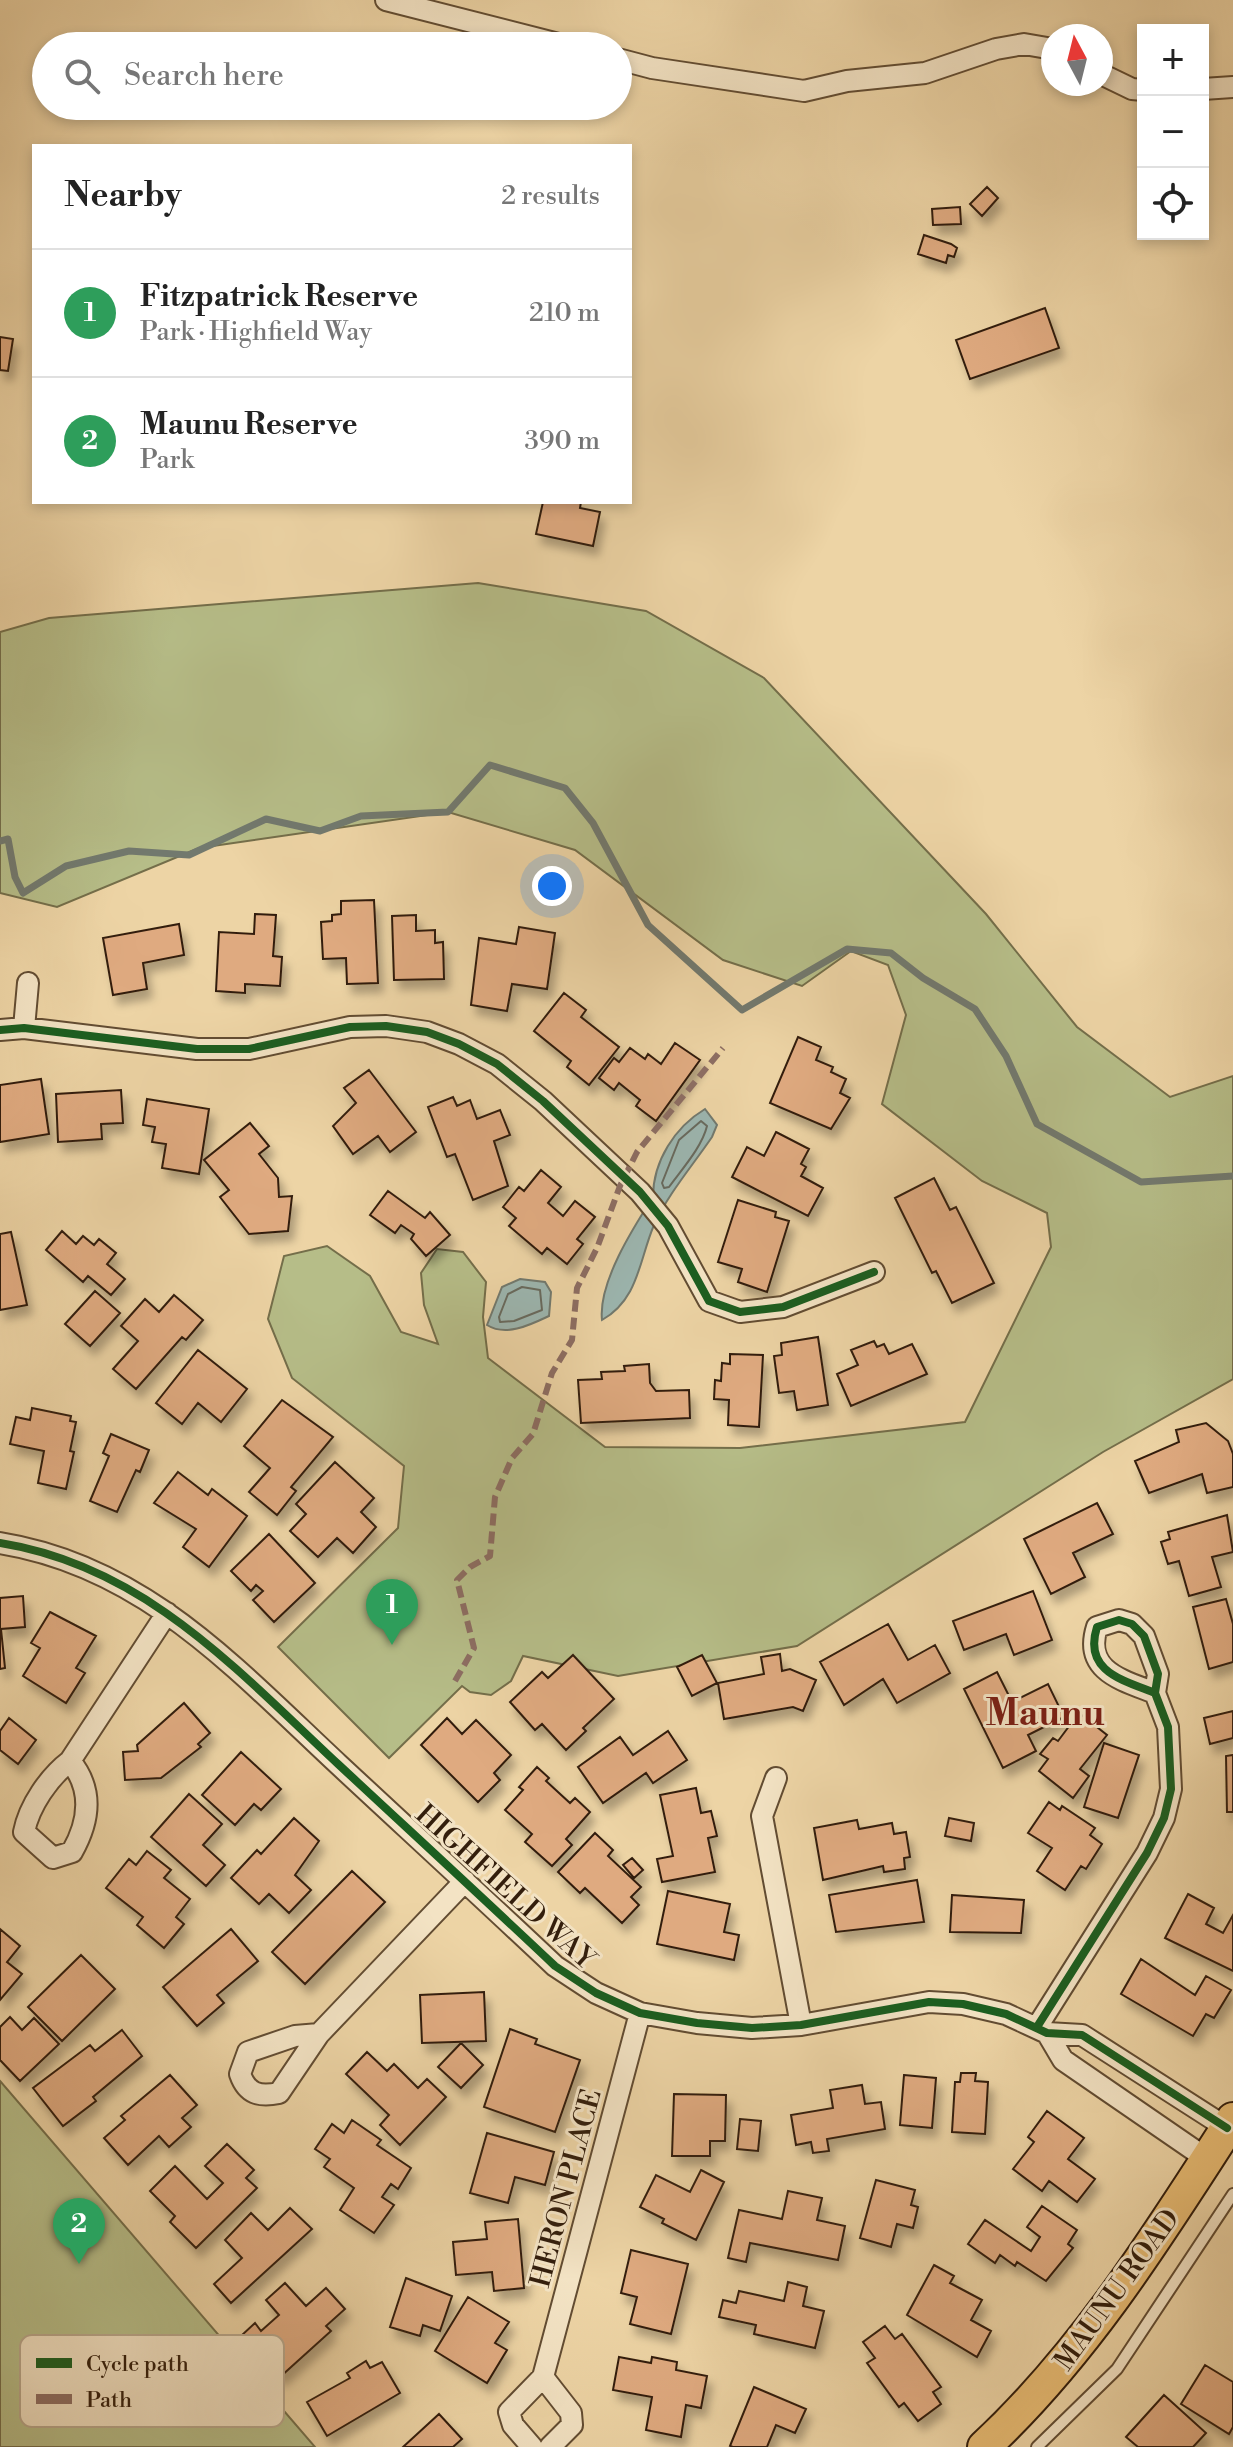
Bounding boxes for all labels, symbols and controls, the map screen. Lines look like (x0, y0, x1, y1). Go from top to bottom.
north arrow (1041, 24, 1113, 96)
map controls (1137, 24, 1209, 240)
button: + (1137, 24, 1209, 96)
search box (32, 32, 632, 120)
icon: search (60, 54, 104, 98)
text: Search here (124, 57, 284, 95)
button: − (1137, 96, 1209, 168)
button: locate (1137, 168, 1209, 240)
text: Nearby (64, 175, 182, 217)
text: 2 results (501, 180, 600, 212)
text: Fitzpatrick Reserve (140, 278, 418, 316)
text: 1 (84, 297, 96, 329)
text: 210 m (529, 297, 600, 329)
text: Park · Highfield Way (140, 316, 372, 348)
text: Maunu Reserve (140, 406, 358, 444)
text: 2 (82, 425, 98, 457)
text: 390 m (525, 425, 600, 457)
text: Park (140, 444, 194, 476)
your location (532, 866, 572, 906)
pin: 1 (366, 1579, 418, 1645)
district label: Maunu (985, 1692, 1105, 1737)
street label: HIGHFIELD WAY (408, 1797, 603, 1978)
street label: HERON PLACE (523, 2085, 610, 2291)
pin: 2 (53, 2198, 105, 2264)
street label: MAUNU ROAD (1047, 2202, 1188, 2377)
legend (20, 2335, 284, 2427)
text: Cycle path (86, 2351, 189, 2378)
text: Path (86, 2387, 132, 2414)

